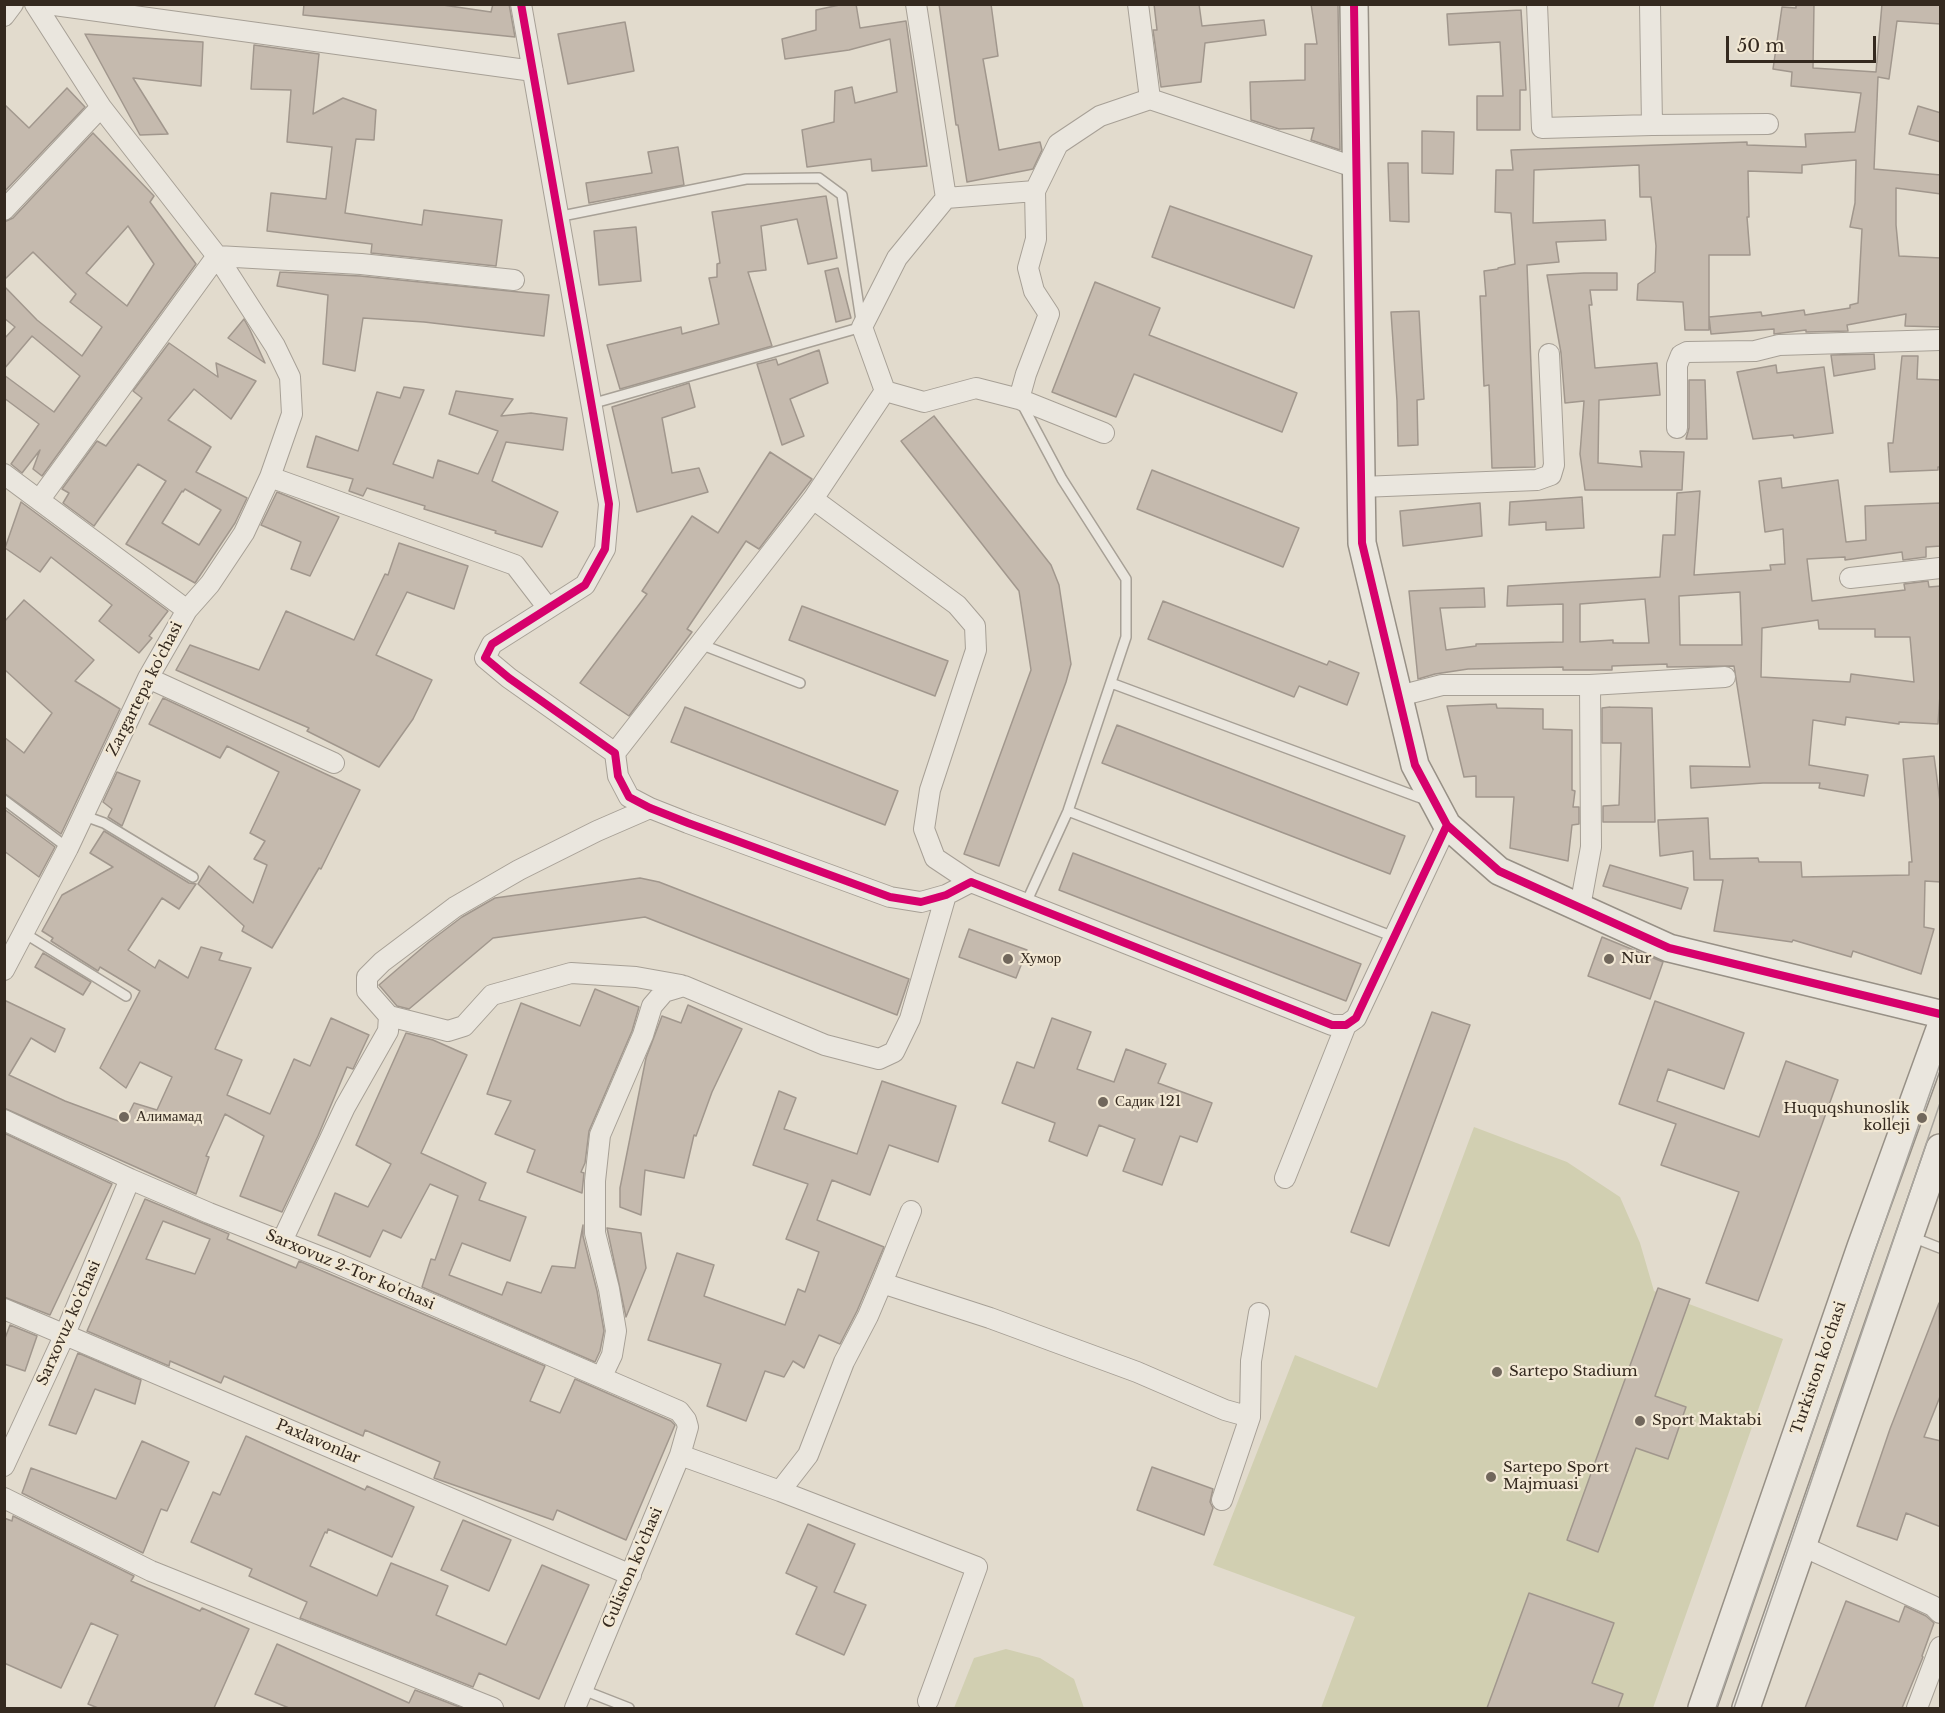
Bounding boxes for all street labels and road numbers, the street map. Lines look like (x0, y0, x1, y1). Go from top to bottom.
street label: Zargartepa ko'chasi (103, 619, 187, 759)
street label: Sarxovuz 2-Tor ko'chasi (263, 1226, 437, 1314)
street label: Sarxovuz ko'chasi (33, 1258, 105, 1388)
street label: Turkiston ko'chasi (1788, 1299, 1850, 1437)
street label: Paxlavonlar (273, 1416, 363, 1468)
street label: Guliston ko'chasi (599, 1505, 667, 1631)

